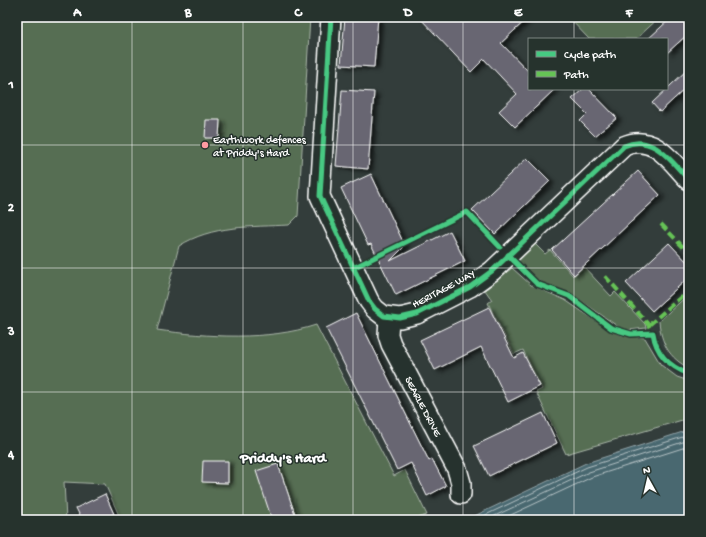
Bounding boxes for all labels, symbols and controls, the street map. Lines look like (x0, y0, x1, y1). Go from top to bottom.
text: A (72, 6, 82, 21)
text: B (184, 6, 193, 21)
text: C (293, 6, 303, 21)
text: D (403, 6, 413, 21)
text: E (514, 6, 523, 21)
text: F (625, 6, 634, 21)
legend (528, 38, 668, 90)
text: Cycle path (564, 49, 617, 63)
text: Path (563, 69, 589, 83)
text: 1 (7, 78, 14, 93)
place label: Earthwork defences at Priddy's Hard (213, 134, 307, 160)
marker: Earthwork defences at Priddy's Hard (200, 140, 210, 150)
text: 2 (8, 201, 15, 216)
street label: HERITAGE WAY (410, 268, 477, 311)
text: 3 (7, 325, 15, 340)
street label: SEARLE DRIVE (401, 375, 444, 440)
text: 4 (7, 448, 15, 463)
district label: Priddy's Hard (239, 450, 328, 468)
north arrow (628, 459, 668, 499)
text: N (642, 465, 651, 478)

